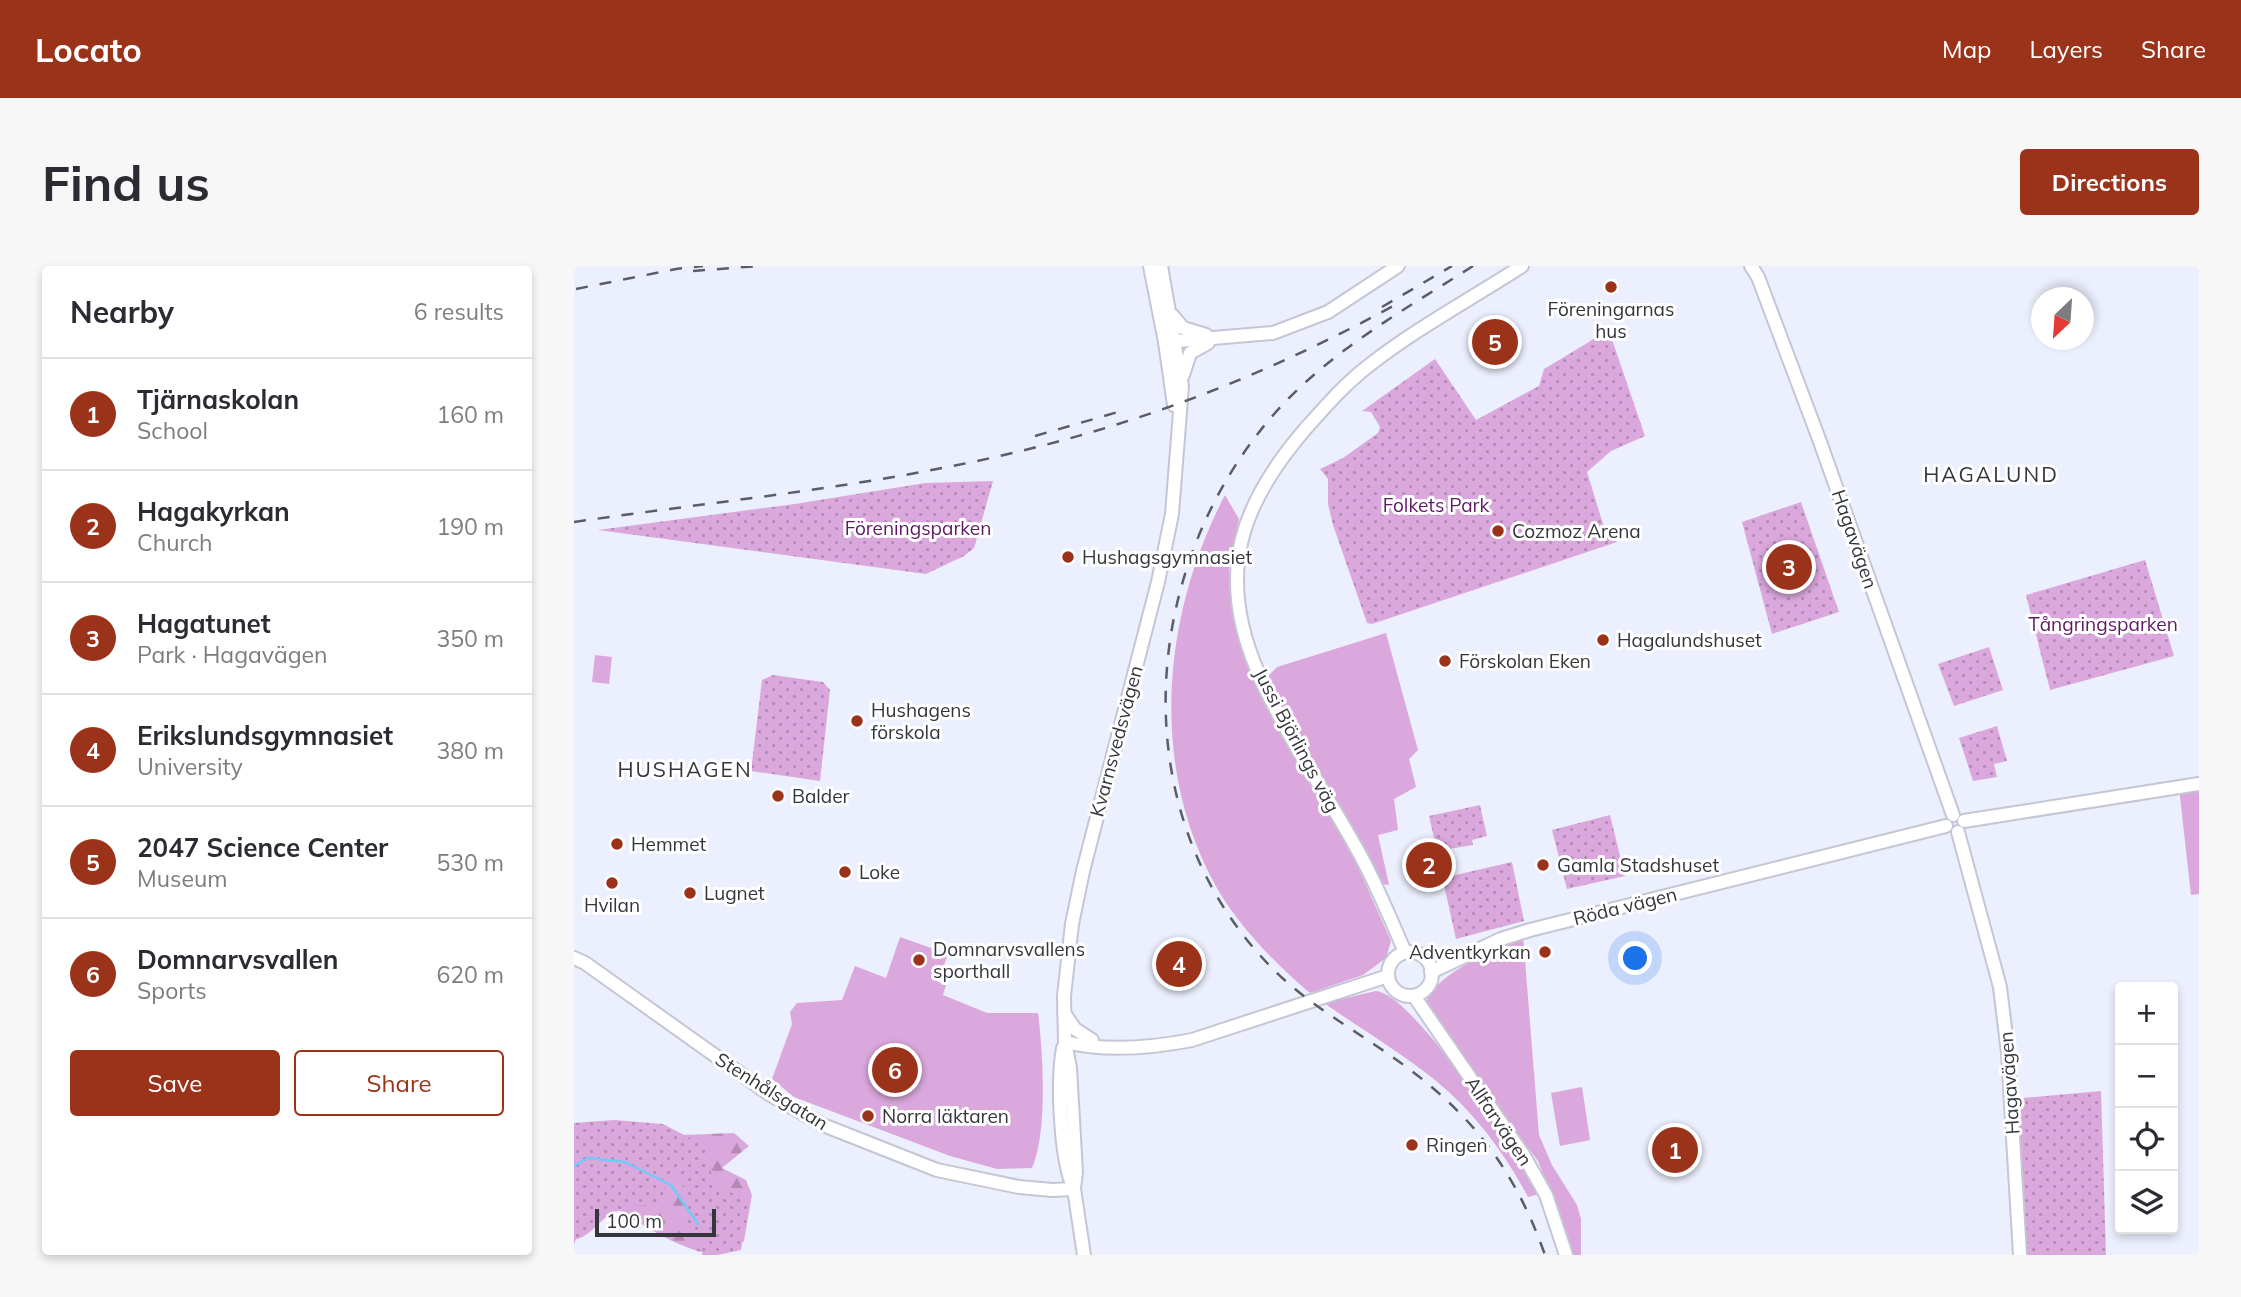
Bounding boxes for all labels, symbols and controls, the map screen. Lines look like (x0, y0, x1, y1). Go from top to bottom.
text: Locato (35, 29, 142, 70)
text: Map (1942, 34, 1991, 64)
text: Layers (2029, 34, 2103, 64)
text: Share (2141, 34, 2206, 64)
button: Directions (2020, 149, 2199, 215)
text: Find us (42, 152, 210, 213)
marker: Föreningarnas hus (1603, 279, 1619, 295)
north arrow (2031, 287, 2094, 350)
text: Nearby (70, 293, 174, 331)
text: 6 results (414, 297, 504, 326)
place label: Föreningarnas hus (1548, 297, 1674, 343)
pin: 5 (1472, 316, 1518, 368)
text: Tjärnaskolan (137, 383, 299, 416)
text: 1 (86, 400, 100, 429)
text: 160 m (436, 400, 504, 429)
text: School (137, 416, 208, 445)
district label: HAGALUND (1923, 461, 2059, 487)
street label: Hagavägen (1827, 486, 1883, 592)
park label: Folkets Park (1383, 493, 1490, 517)
text: Hagakyrkan (137, 495, 290, 528)
text: 2 (86, 512, 100, 541)
text: 190 m (436, 512, 504, 541)
park label: Föreningsparken (845, 516, 991, 540)
place label: Cozmoz Arena (1512, 519, 1641, 543)
marker: Cozmoz Arena (1490, 523, 1506, 539)
text: Church (137, 528, 213, 557)
pin: 3 (1766, 541, 1812, 593)
place label: Hushagsgymnasiet (1082, 545, 1252, 569)
marker: Hushagsgymnasiet (1060, 549, 1076, 565)
text: Hagatunet (137, 607, 271, 640)
park label: Tångringsparken (2028, 612, 2178, 636)
text: 3 (86, 624, 100, 653)
text: 350 m (436, 624, 504, 653)
place label: Hagalundshuset (1617, 628, 1762, 652)
marker: Hagalundshuset (1595, 632, 1611, 648)
text: Park · Hagavägen (137, 640, 328, 669)
place label: Förskolan Eken (1459, 649, 1591, 673)
marker: Förskolan Eken (1437, 653, 1453, 669)
street label: Kvarnsvedsvägen (1084, 663, 1148, 819)
street label: Jussi Björlings väg (1249, 664, 1345, 816)
place label: Hushagens förskola (871, 698, 971, 744)
marker: Hushagens förskola (849, 713, 865, 729)
text: Erikslundsgymnasiet (137, 719, 393, 752)
text: 4 (86, 736, 100, 765)
text: 380 m (436, 736, 504, 765)
text: University (137, 752, 243, 781)
district label: HUSHAGEN (617, 756, 753, 782)
place label: Balder (792, 784, 850, 808)
marker: Balder (770, 788, 786, 804)
text: 2047 Science Center (137, 831, 388, 864)
place label: Hemmet (631, 832, 707, 856)
marker: Hemmet (609, 836, 625, 852)
pin: 2 (1406, 839, 1452, 891)
text: 5 (86, 848, 100, 877)
text: 530 m (436, 848, 504, 877)
place label: Gamla Stadshuset (1557, 853, 1719, 877)
marker: Gamla Stadshuset (1535, 857, 1551, 873)
place label: Loke (859, 860, 900, 884)
text: Museum (137, 864, 227, 893)
marker: Loke (837, 864, 853, 880)
marker: Hvilan (604, 875, 620, 891)
place label: Lugnet (704, 881, 765, 905)
street label: Röda vägen (1571, 882, 1679, 930)
marker: Lugnet (682, 885, 698, 901)
place label: Hvilan (584, 893, 640, 917)
place label: Domnarvsvallens sporthall (933, 937, 1085, 983)
pin: 4 (1156, 938, 1202, 990)
place label: Adventkyrkan (1409, 940, 1531, 964)
your location (1618, 941, 1652, 975)
text: Domnarvsvallen (137, 943, 339, 976)
marker: Adventkyrkan (1537, 944, 1553, 960)
marker: Domnarvsvallens sporthall (911, 952, 927, 968)
text: 6 (86, 960, 100, 989)
text: 620 m (436, 960, 504, 989)
text: Sports (137, 976, 207, 1005)
map controls (2115, 982, 2178, 1234)
button: + (2115, 982, 2178, 1045)
street label: Hagavägen (1993, 1031, 2025, 1135)
pin: 6 (872, 1044, 918, 1096)
button: − (2115, 1045, 2178, 1108)
street label: Stenhålsgatan (711, 1047, 833, 1135)
button: Save (70, 1050, 280, 1116)
button: Share (294, 1050, 504, 1116)
street label: Allfarvägen (1460, 1072, 1538, 1170)
place label: Norra läktaren (882, 1104, 1009, 1128)
marker: Norra läktaren (860, 1108, 876, 1124)
button: locate (2115, 1108, 2178, 1171)
pin: 1 (1652, 1124, 1698, 1176)
place label: Ringen (1426, 1133, 1488, 1157)
marker: Ringen (1404, 1137, 1420, 1153)
button: layers (2115, 1171, 2178, 1234)
scale bar (595, 1206, 716, 1238)
text: 100 m (606, 1209, 662, 1233)

